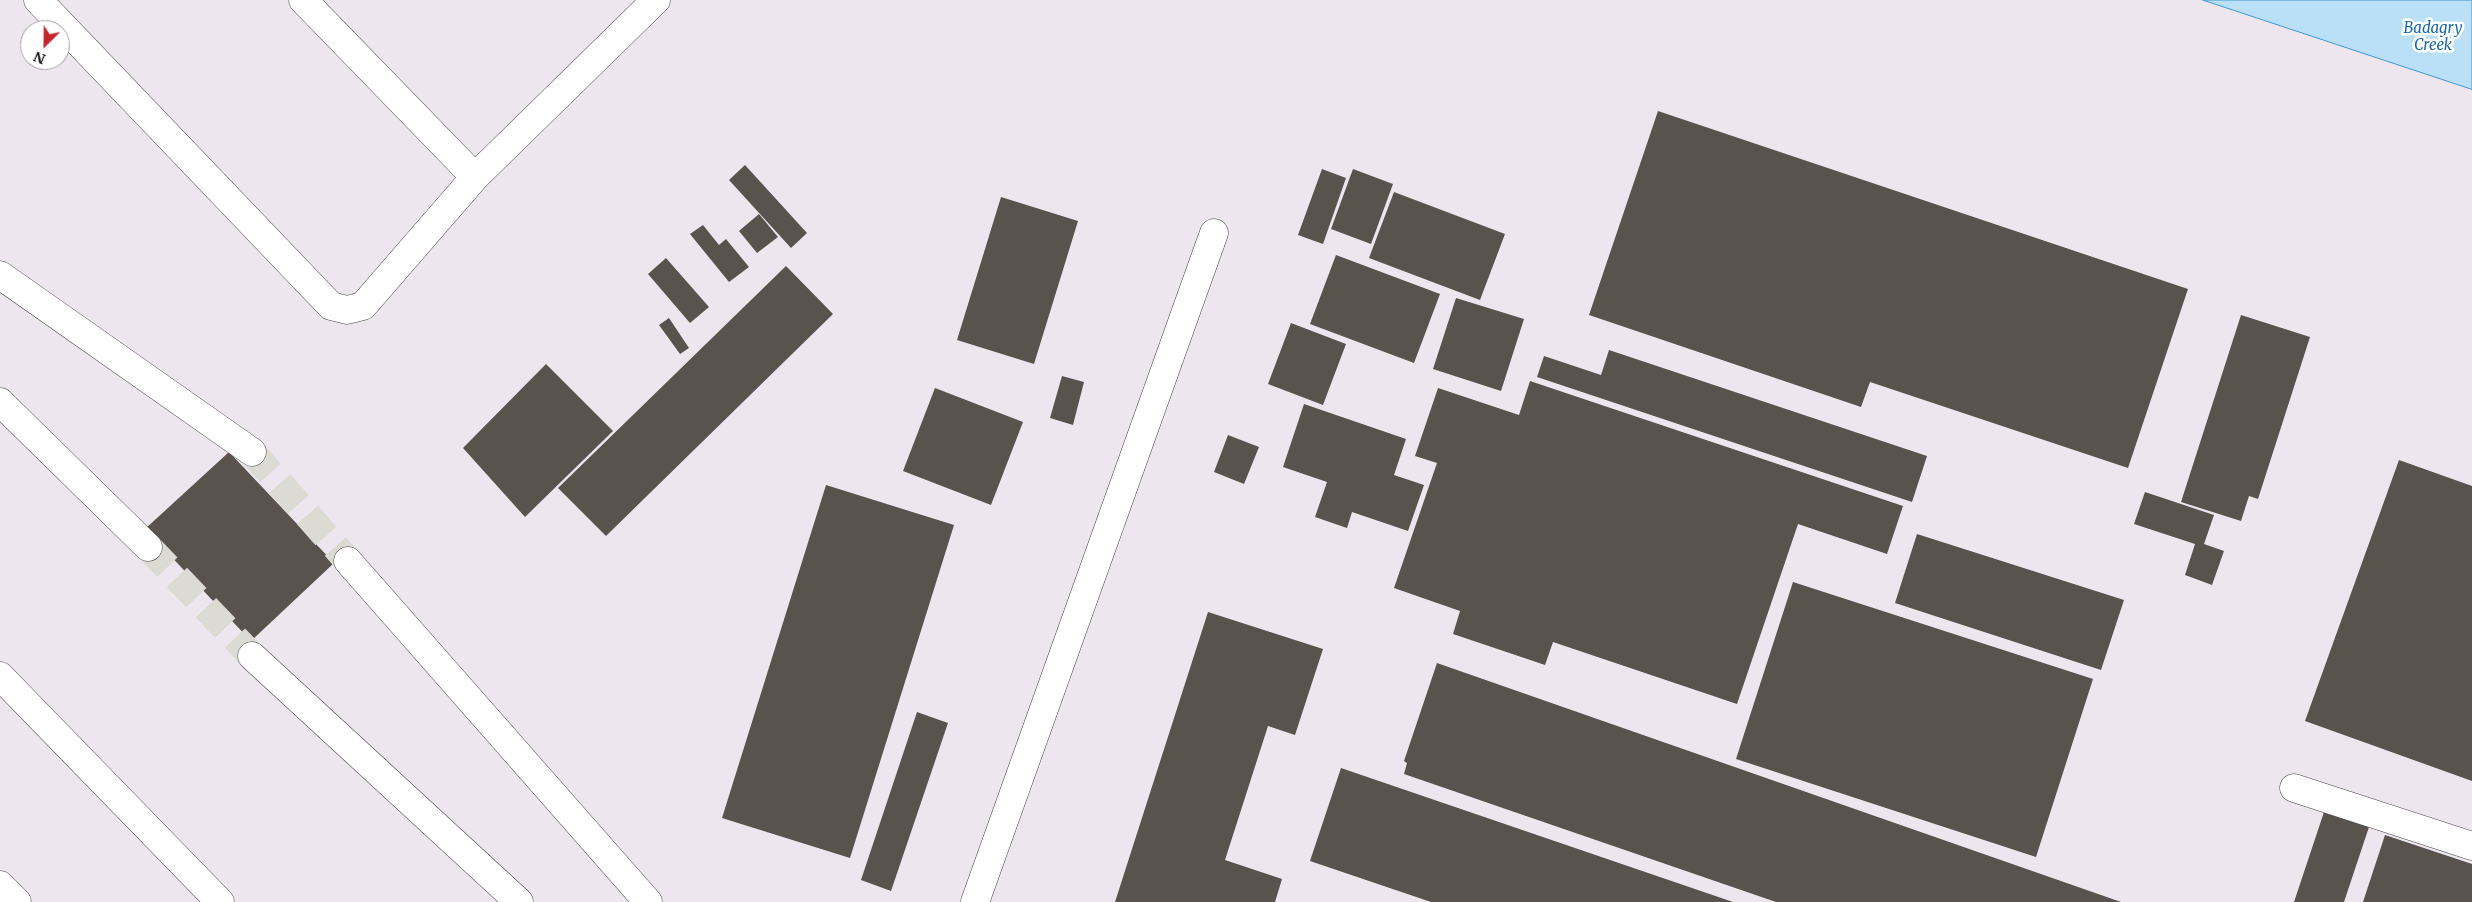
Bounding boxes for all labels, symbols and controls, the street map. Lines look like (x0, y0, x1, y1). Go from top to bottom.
north arrow (20, 20, 70, 70)
water label: Badagry Creek (2404, 20, 2462, 55)
text: N (31, 47, 48, 68)

